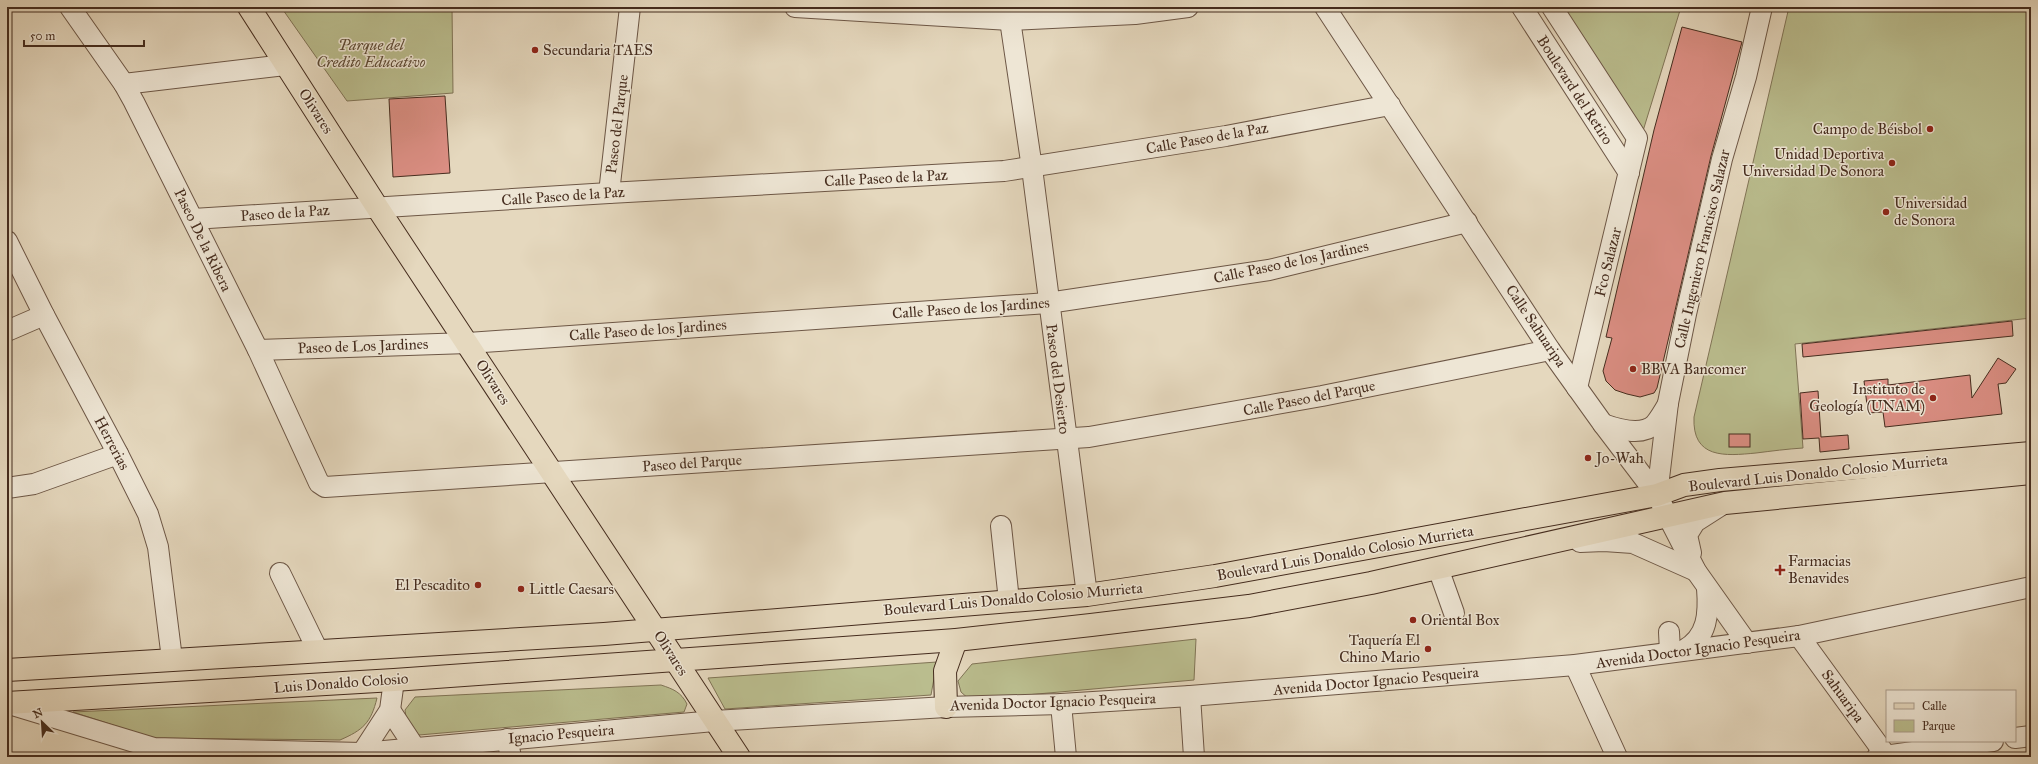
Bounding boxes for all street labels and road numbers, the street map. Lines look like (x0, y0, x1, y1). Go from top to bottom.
street label: Boulevard del Retiro (1533, 32, 1617, 148)
street label: Paseo del Parque (602, 73, 633, 175)
street label: Olivares (295, 85, 337, 137)
street label: Calle Paseo de la Paz (1145, 118, 1269, 158)
street label: Calle Ingeniero Francisco Salazar (1670, 147, 1734, 350)
street label: Calle Paseo de la Paz (824, 166, 948, 190)
street label: Calle Paseo de la Paz (501, 183, 625, 209)
street label: Paseo De la Ribera (170, 186, 236, 295)
street label: Paseo de la Paz (240, 201, 330, 225)
street label: Fco Salazar (1591, 225, 1625, 299)
street label: Calle Paseo de los Jardines (1212, 237, 1370, 288)
street label: Calle Sahuaripa (1502, 281, 1570, 371)
street label: Calle Paseo de los Jardines (892, 294, 1050, 323)
street label: Calle Paseo de los Jardines (569, 316, 727, 345)
street label: Paseo del Desierto (1042, 323, 1074, 435)
street label: Paseo de Los Jardines (297, 335, 429, 358)
street label: Olivares (472, 356, 514, 408)
street label: Calle Paseo del Parque (1241, 376, 1377, 421)
street label: Herrerias (90, 413, 134, 473)
street label: Boulevard Luis Donaldo Colosio Murrieta (1688, 450, 1949, 496)
street label: Paseo del Parque (642, 451, 743, 476)
street label: Boulevard Luis Donaldo Colosio Murrieta (1215, 521, 1475, 584)
street label: Boulevard Luis Donaldo Colosio Murrieta (883, 579, 1144, 619)
street label: Avenida Doctor Ignacio Pesqueira (1594, 626, 1802, 673)
street label: Olivares (650, 627, 692, 679)
street label: Avenida Doctor Ignacio Pesqueira (1272, 663, 1480, 700)
street label: Sahuaripa (1818, 666, 1869, 727)
street label: Luis Donaldo Colosio (273, 669, 409, 697)
street label: Avenida Doctor Ignacio Pesqueira (949, 689, 1157, 716)
street label: Ignacio Pesqueira (507, 720, 616, 749)

